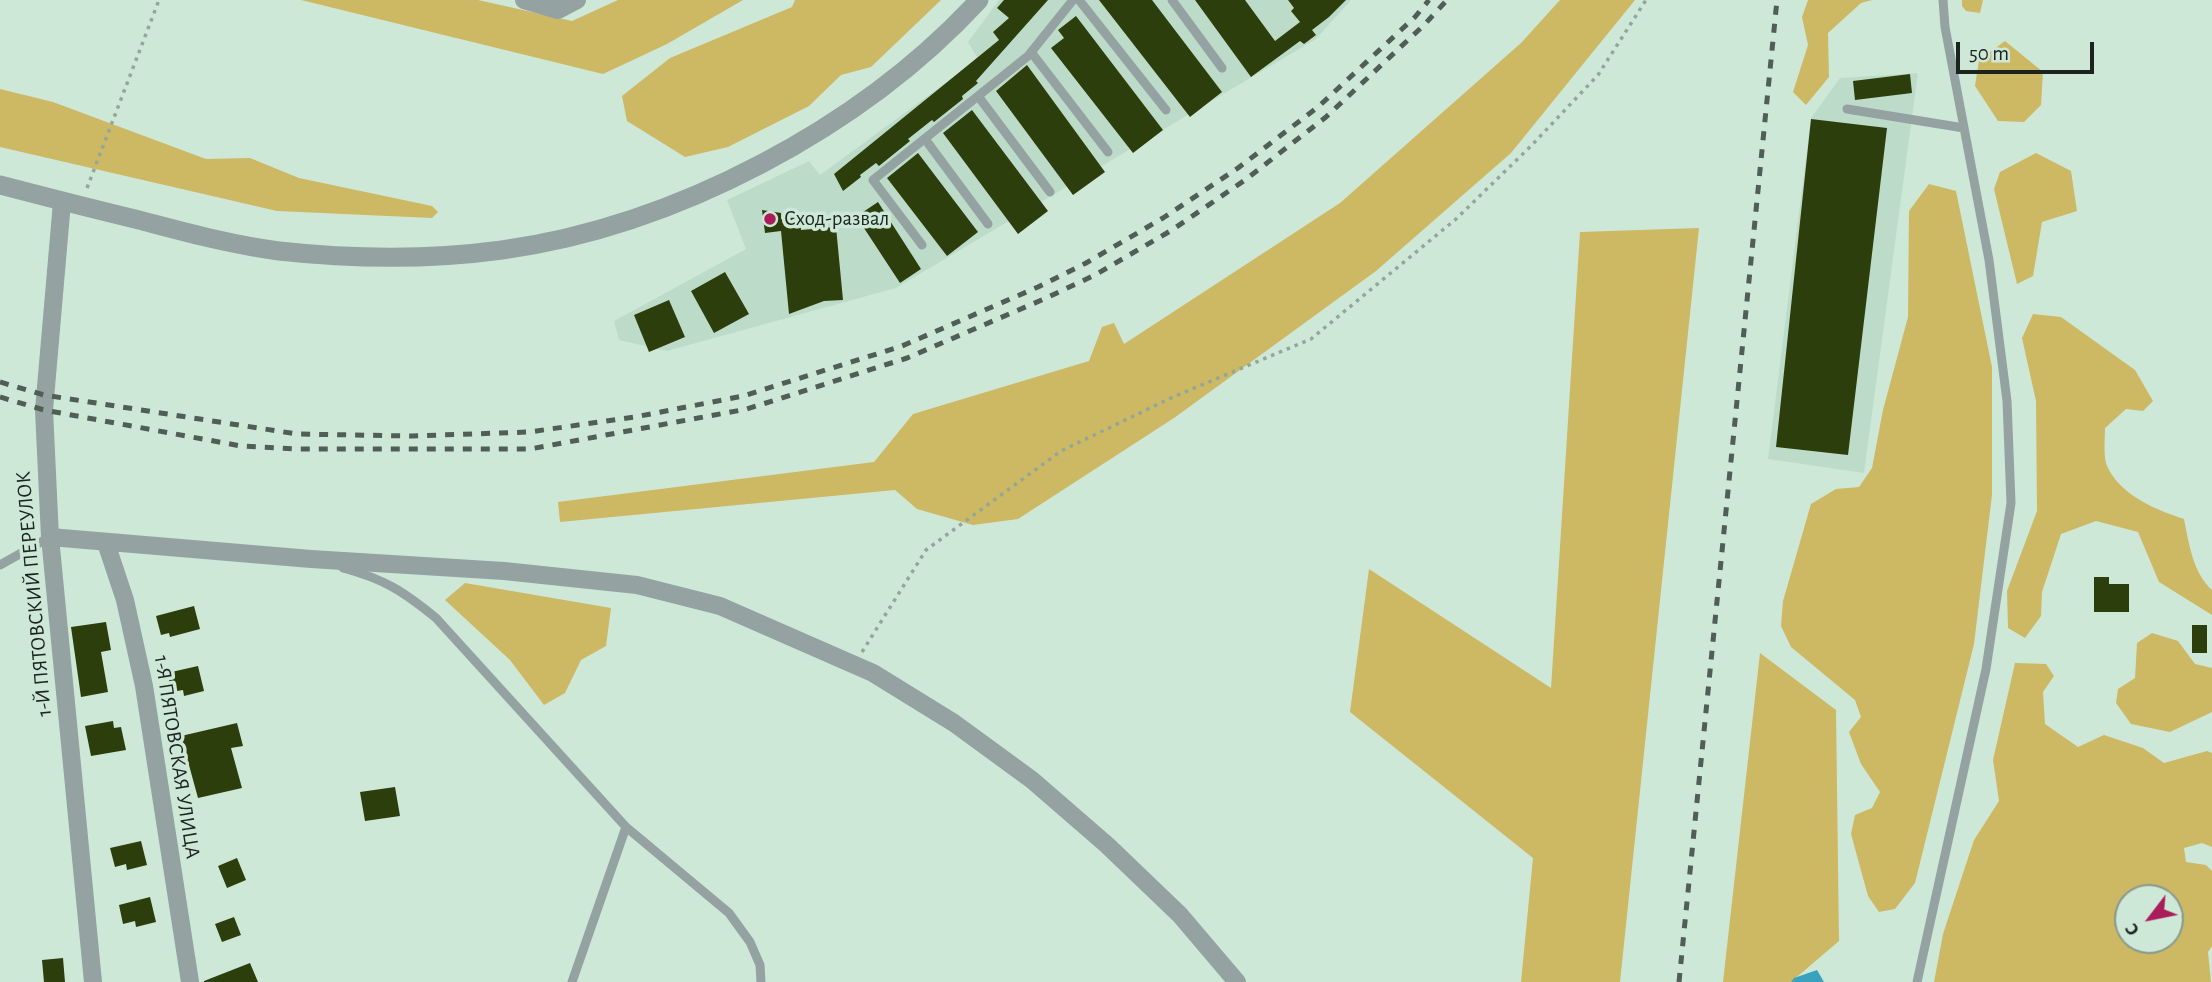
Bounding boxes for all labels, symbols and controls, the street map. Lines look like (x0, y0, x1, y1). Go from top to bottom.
scale bar (1960, 28, 2098, 72)
text: 50 m (1969, 43, 2009, 64)
place label: Сход-развал (784, 206, 889, 232)
marker: Сход-развал (762, 211, 778, 227)
street label: 1-Й ПЯТОВСКИЙ ПЕРЕУЛОК (11, 470, 57, 718)
street label: 1-Я ПЯТОВСКАЯ УЛИЦА (148, 654, 206, 860)
north arrow (2114, 884, 2184, 954)
text: С (2122, 920, 2143, 939)

